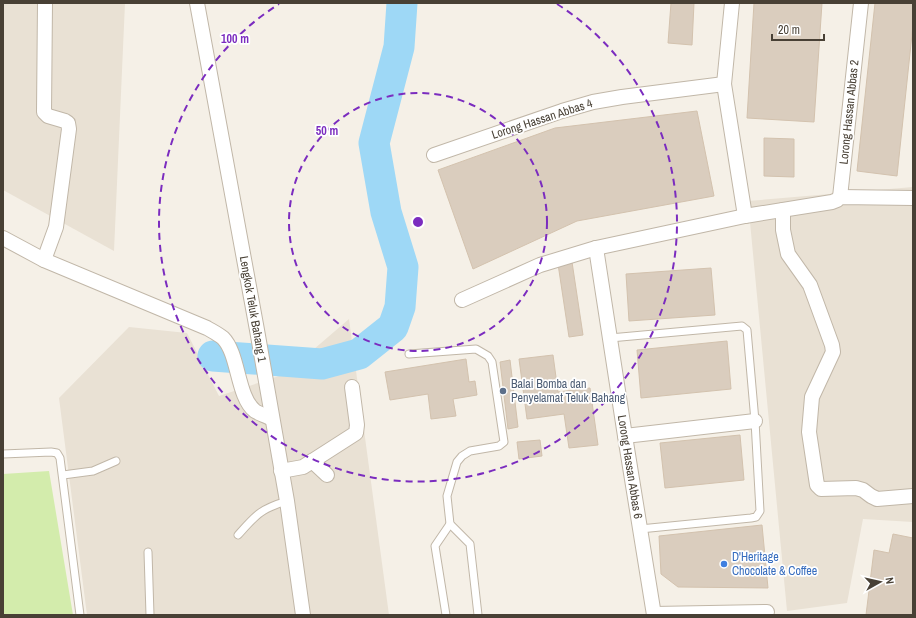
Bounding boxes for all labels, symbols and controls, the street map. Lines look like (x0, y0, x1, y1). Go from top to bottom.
scale bar (772, 16, 824, 42)
text: 20 m (778, 22, 800, 38)
text: 100 m (221, 31, 249, 47)
street label: Lorong Hassan Abbas 2 (836, 59, 862, 165)
street label: Lorong Hassan Abbas 4 (490, 95, 595, 143)
text: 50 m (316, 123, 338, 139)
centre of rings (411, 215, 425, 229)
street label: Lengkok Teluk Bahang 1 (236, 255, 270, 364)
place label: Balai Bomba dan Penyelamat Teluk Bahang (511, 376, 626, 406)
marker: Balai Bomba dan Penyelamat Teluk Bahang (498, 386, 508, 396)
street label: Lorong Hassan Abbas 6 (614, 414, 646, 520)
place label: D'Heritage Chocolate & Coffee (732, 549, 817, 579)
marker: D'Heritage Chocolate & Coffee (719, 559, 729, 569)
north arrow (860, 562, 900, 602)
text: N (883, 576, 897, 585)

